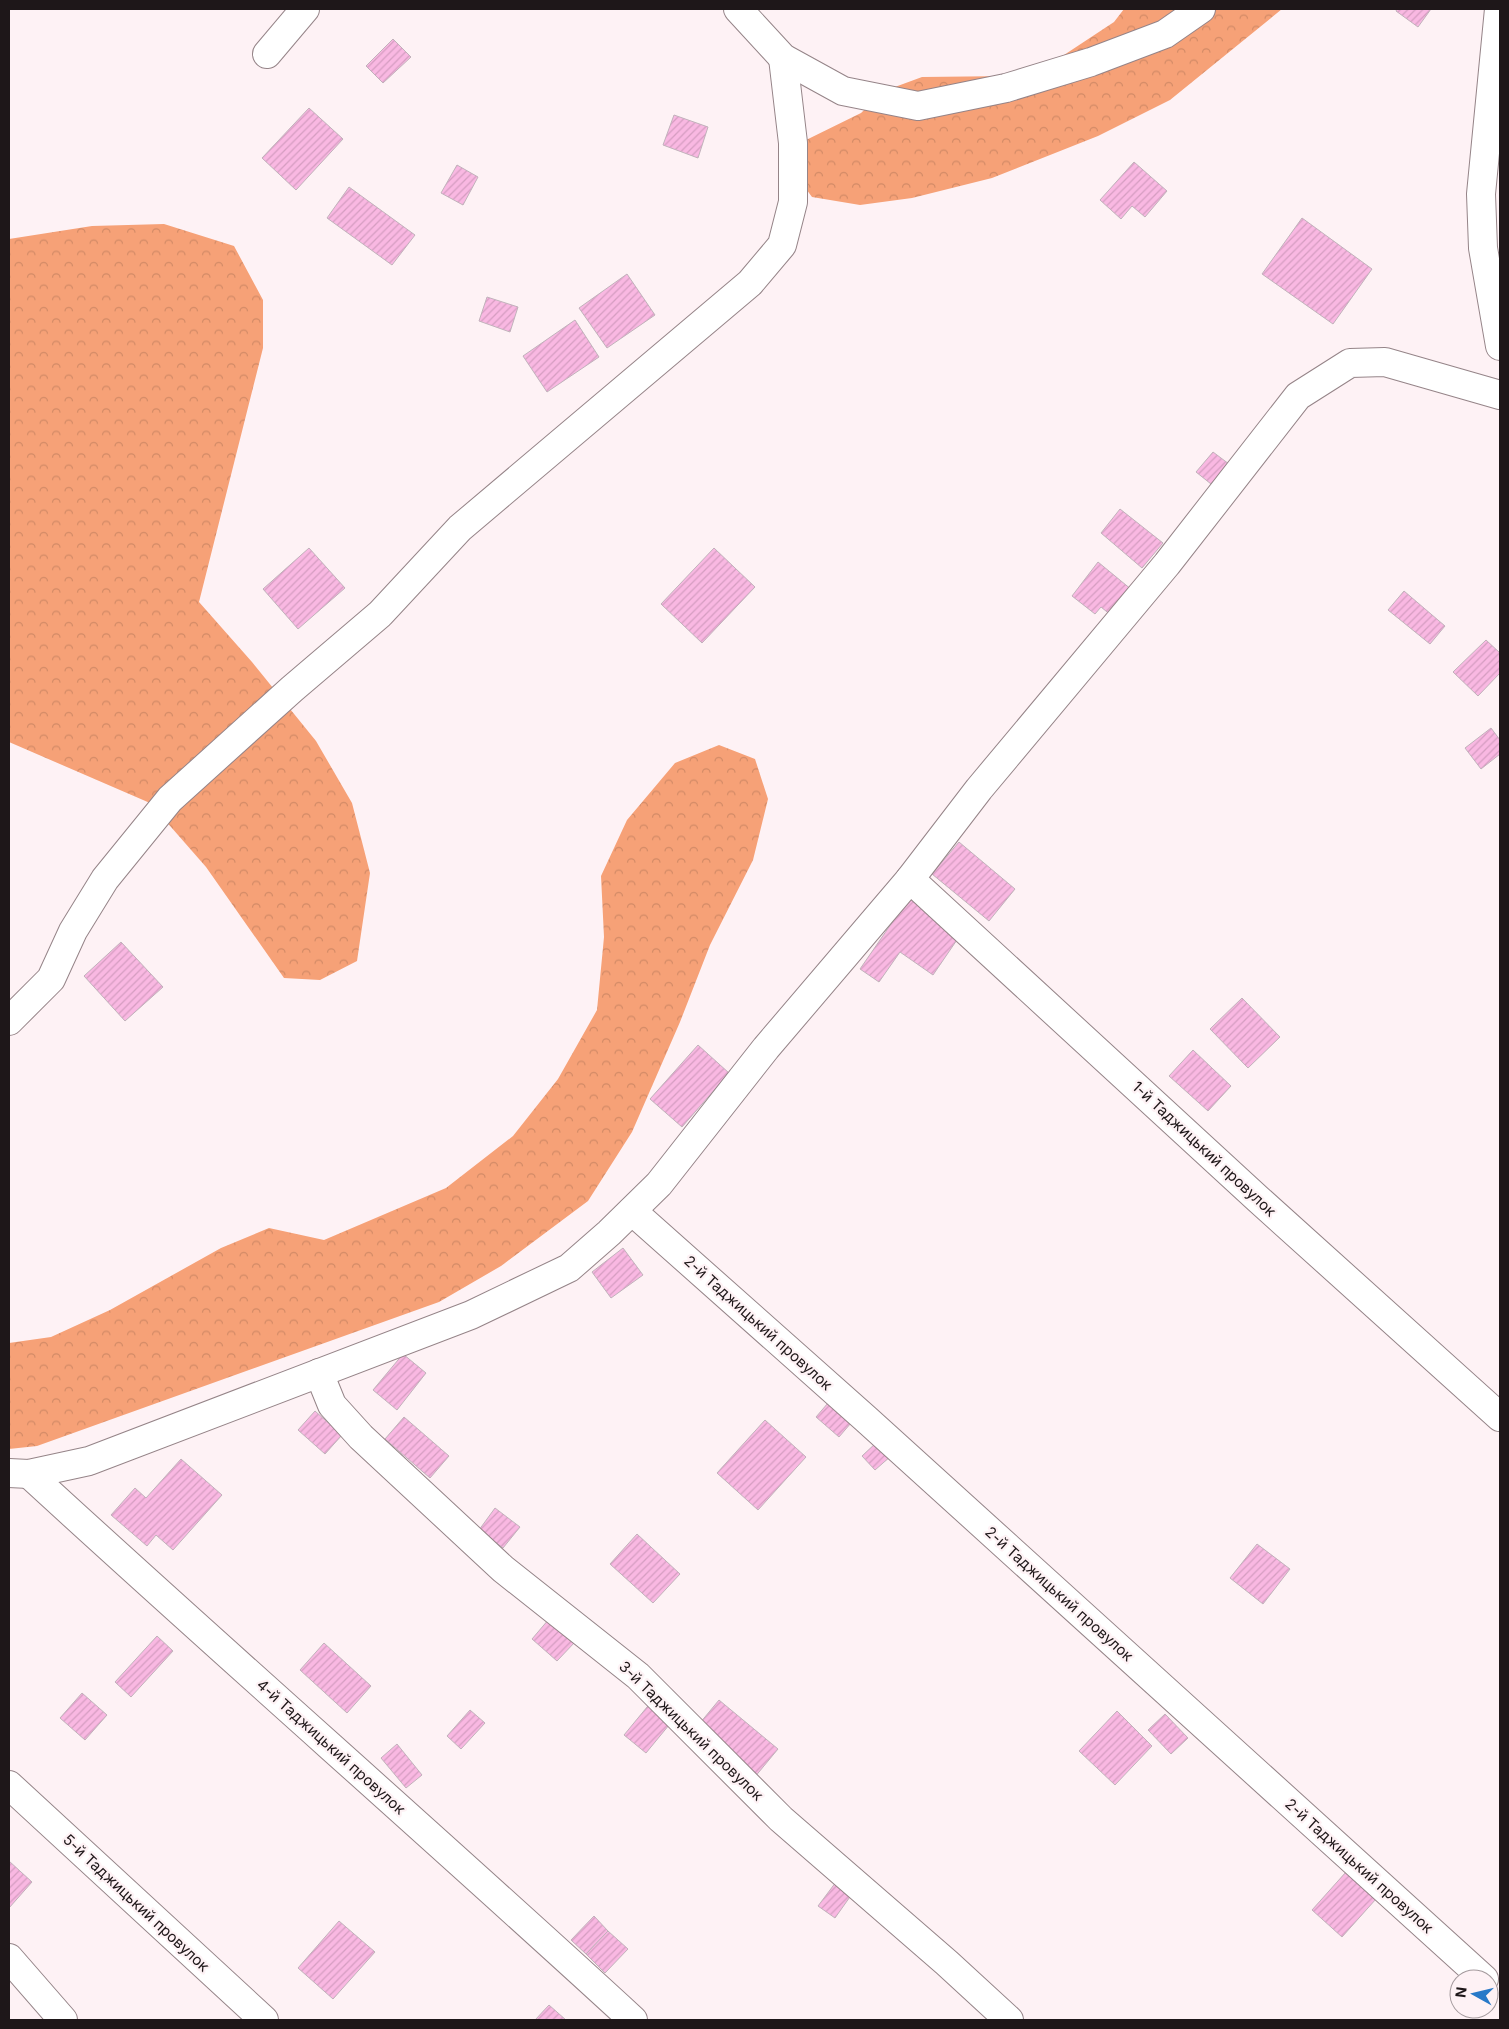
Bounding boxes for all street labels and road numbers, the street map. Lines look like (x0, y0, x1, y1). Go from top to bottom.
street label: 1-й Таджицький провулок (1128, 1077, 1280, 1220)
street label: 2-й Таджицький провулок (680, 1251, 836, 1394)
street label: 2-й Таджицький провулок (981, 1522, 1137, 1665)
street label: 3-й Таджицький провулок (615, 1657, 767, 1805)
street label: 4-й Таджицький провулок (253, 1675, 410, 1818)
street label: 2-й Таджицький провулок (1281, 1794, 1437, 1937)
street label: 5-й Таджицький провулок (59, 1830, 213, 1975)

